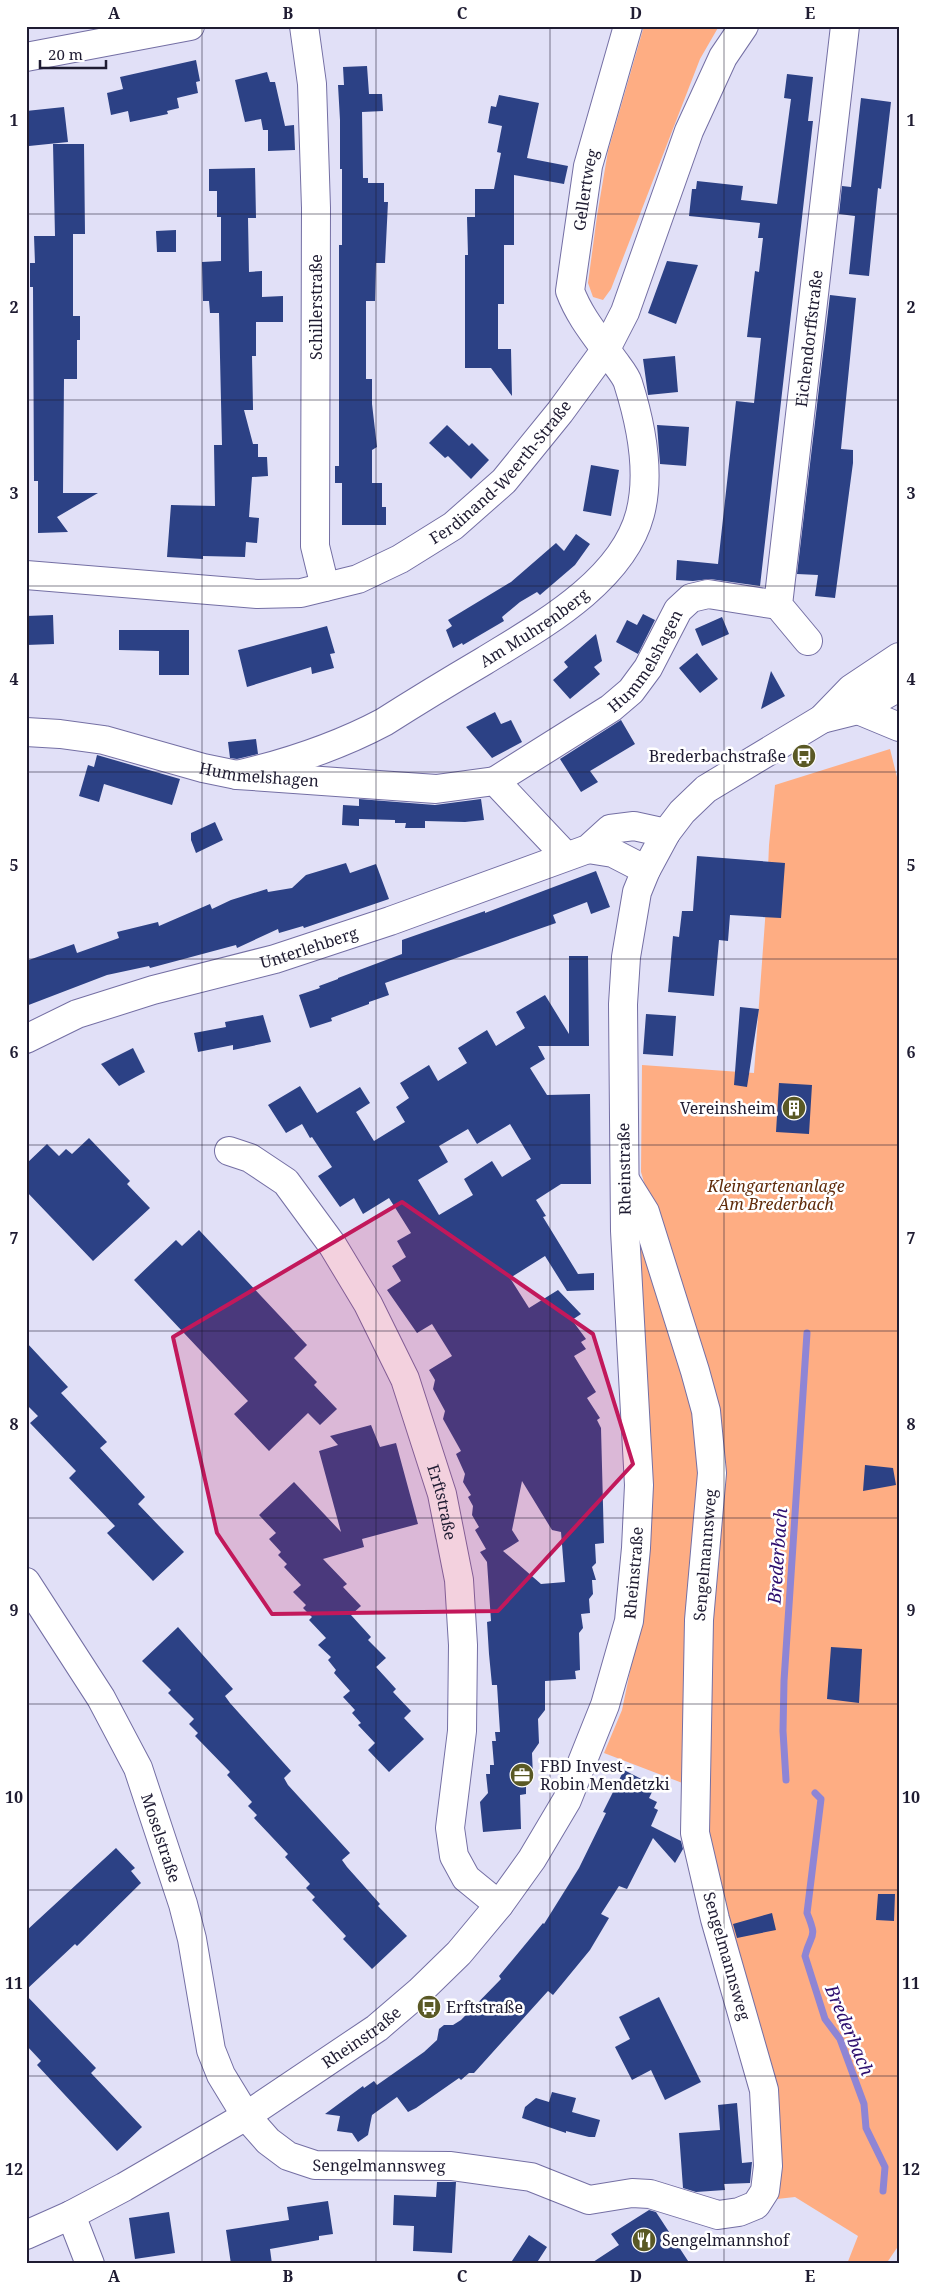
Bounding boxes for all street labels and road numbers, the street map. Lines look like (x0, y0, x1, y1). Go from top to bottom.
street label: Gellertweg (568, 146, 603, 232)
street label: Schillerstraße (305, 254, 327, 360)
street label: Eichendorffstraße (790, 269, 828, 408)
street label: Ferdinand-Weerth-Straße (425, 396, 576, 549)
street label: Am Muhrenberg (475, 583, 594, 672)
street label: Hummelshagen (603, 606, 687, 717)
street label: Hummelshagen (197, 756, 320, 792)
street label: Unterlehberg (257, 921, 361, 973)
street label: Rheinstraße (612, 1122, 636, 1216)
street label: Erftstraße (422, 1462, 462, 1542)
street label: Sengelmannsweg (688, 1487, 722, 1622)
street label: Rheinstraße (618, 1526, 648, 1620)
street label: Moselstraße (136, 1790, 186, 1886)
street label: Sengelmannsweg (698, 1889, 756, 2023)
street label: Rheinstraße (317, 2001, 406, 2073)
street label: Sengelmannsweg (313, 2154, 446, 2177)

